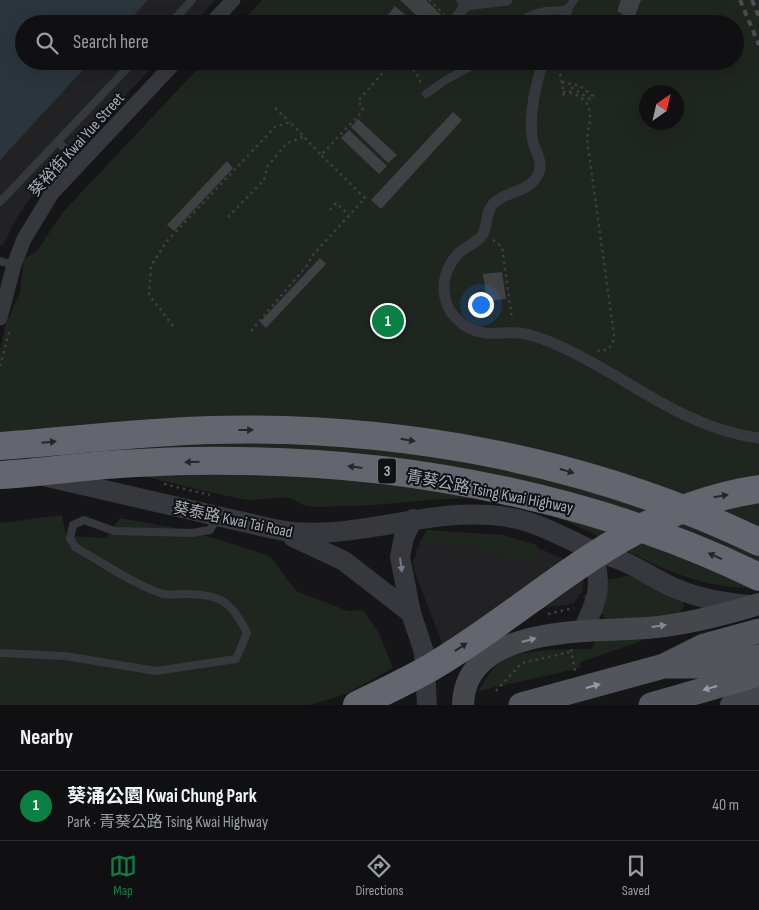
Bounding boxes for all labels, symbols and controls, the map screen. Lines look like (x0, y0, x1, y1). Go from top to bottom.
search box (15, 15, 744, 70)
icon: search (33, 29, 61, 57)
text: Search here (73, 31, 149, 54)
north arrow (639, 85, 684, 130)
street label: 葵裕街 Kwai Yue Street (25, 89, 129, 201)
your location (468, 292, 494, 318)
pin: 1 (372, 302, 404, 340)
one-way arrow (238, 426, 254, 434)
one-way arrow (400, 436, 416, 444)
one-way arrow (41, 438, 57, 446)
road number: 3 (378, 458, 396, 484)
one-way arrow (184, 459, 200, 467)
one-way arrow (346, 463, 362, 471)
street label: 青葵公路 Tsing Kwai Highway (405, 467, 575, 518)
one-way arrow (559, 468, 574, 476)
one-way arrow (713, 492, 729, 500)
street label: 葵泰路 Kwai Tai Road (171, 499, 294, 542)
one-way arrow (708, 552, 722, 560)
one-way arrow (397, 557, 405, 573)
one-way arrow (651, 622, 667, 630)
one-way arrow (521, 636, 536, 644)
one-way arrow (454, 642, 468, 652)
one-way arrow (585, 682, 600, 690)
one-way arrow (702, 684, 717, 692)
text: Nearby (20, 725, 73, 750)
text: 葵涌公園 Kwai Chung Park (67, 785, 257, 808)
text: 1 (33, 796, 39, 815)
text: 40 m (712, 796, 739, 815)
text: Park · 青葵公路 Tsing Kwai Highway (67, 813, 268, 832)
tab: Map (109, 852, 137, 899)
tab: Directions (355, 852, 404, 899)
tab: Saved (622, 852, 650, 899)

